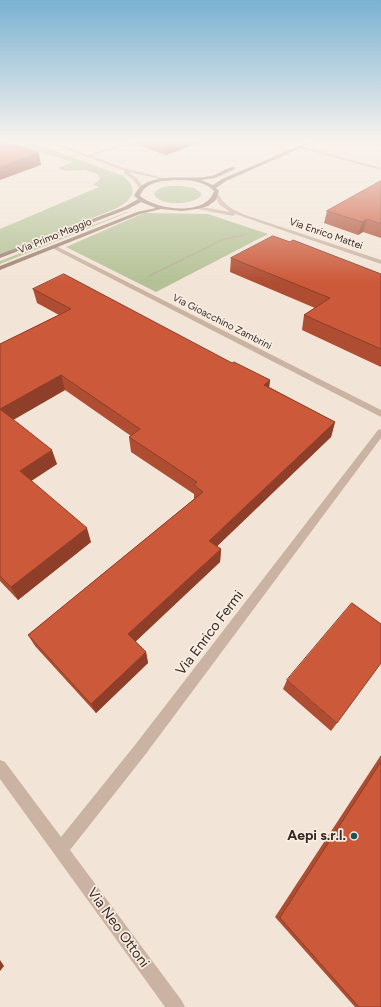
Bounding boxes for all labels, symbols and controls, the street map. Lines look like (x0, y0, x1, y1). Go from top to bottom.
street label: Via Primo Maggio (16, 216, 94, 256)
street label: Via Enrico Mattei (288, 216, 364, 252)
street label: Via Gioacchino Zambrini (170, 292, 274, 352)
street label: Via Enrico Fermi (173, 587, 247, 679)
place label: Aepi s.r.l. (287, 828, 346, 844)
marker: Aepi s.r.l. (349, 831, 359, 841)
street label: Via Neo Ottoni (84, 885, 152, 971)

